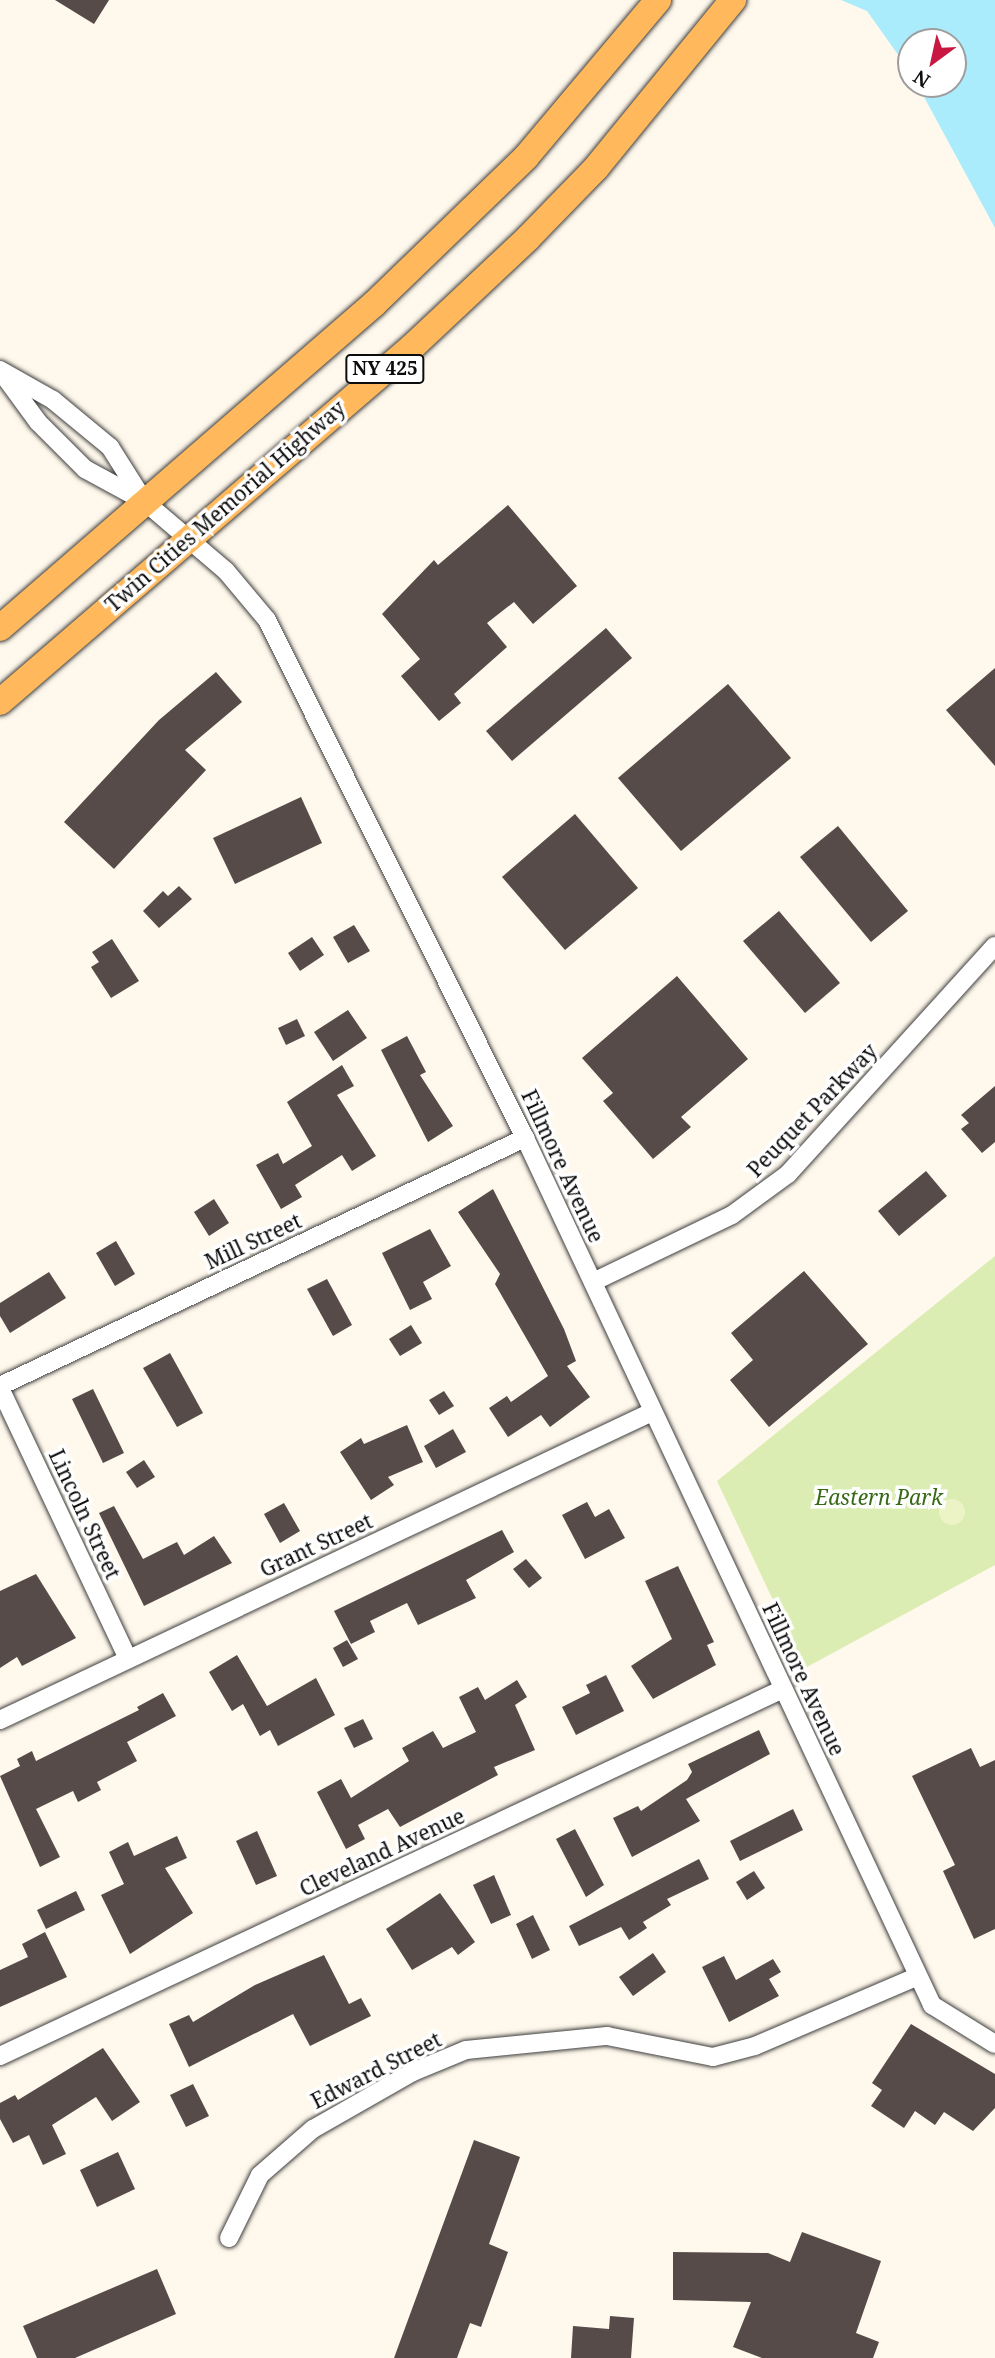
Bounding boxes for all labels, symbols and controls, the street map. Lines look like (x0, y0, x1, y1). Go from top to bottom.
north arrow (897, 28, 967, 98)
text: N (908, 64, 935, 94)
road number: NY 425 (345, 354, 425, 384)
street label: Twin Cities Memorial Highway (100, 395, 350, 617)
street label: Peuquet Parkway (742, 1038, 882, 1182)
street label: Fillmore Avenue (517, 1086, 609, 1246)
street label: Mill Street (201, 1208, 305, 1274)
street label: Lincoln Street (44, 1445, 126, 1583)
park label: Eastern Park (815, 1484, 943, 1510)
street label: Grant Street (256, 1508, 376, 1582)
street label: Fillmore Avenue (758, 1599, 850, 1759)
street label: Cleveland Avenue (295, 1803, 469, 1901)
street label: Edward Street (307, 2026, 445, 2114)

